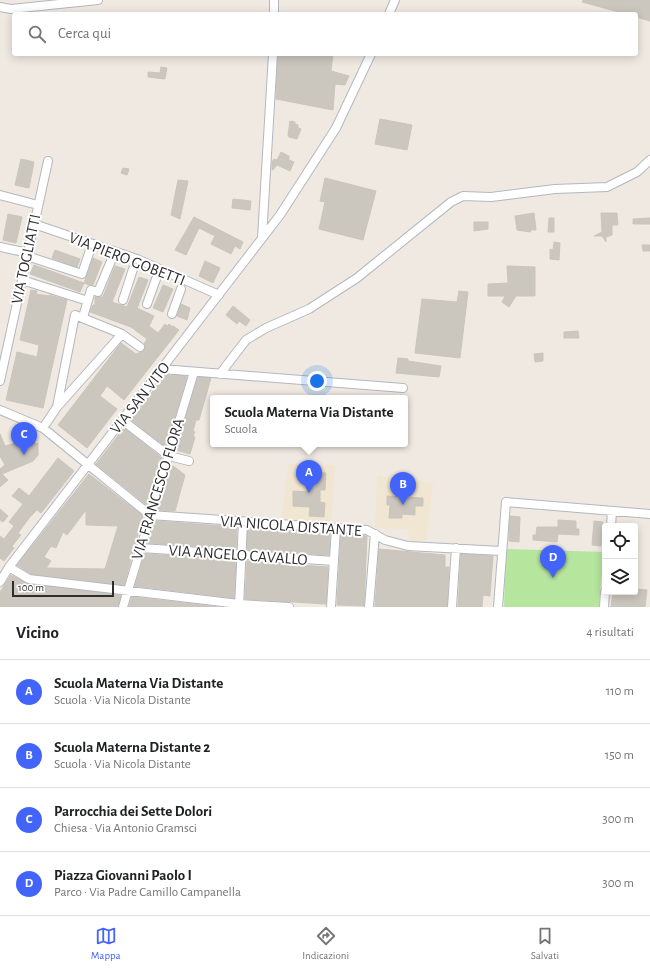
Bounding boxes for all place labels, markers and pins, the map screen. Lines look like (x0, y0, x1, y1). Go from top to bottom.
pin: C (11, 422, 37, 455)
pin: A (296, 460, 322, 493)
pin: B (390, 472, 416, 505)
pin: D (540, 545, 566, 578)

